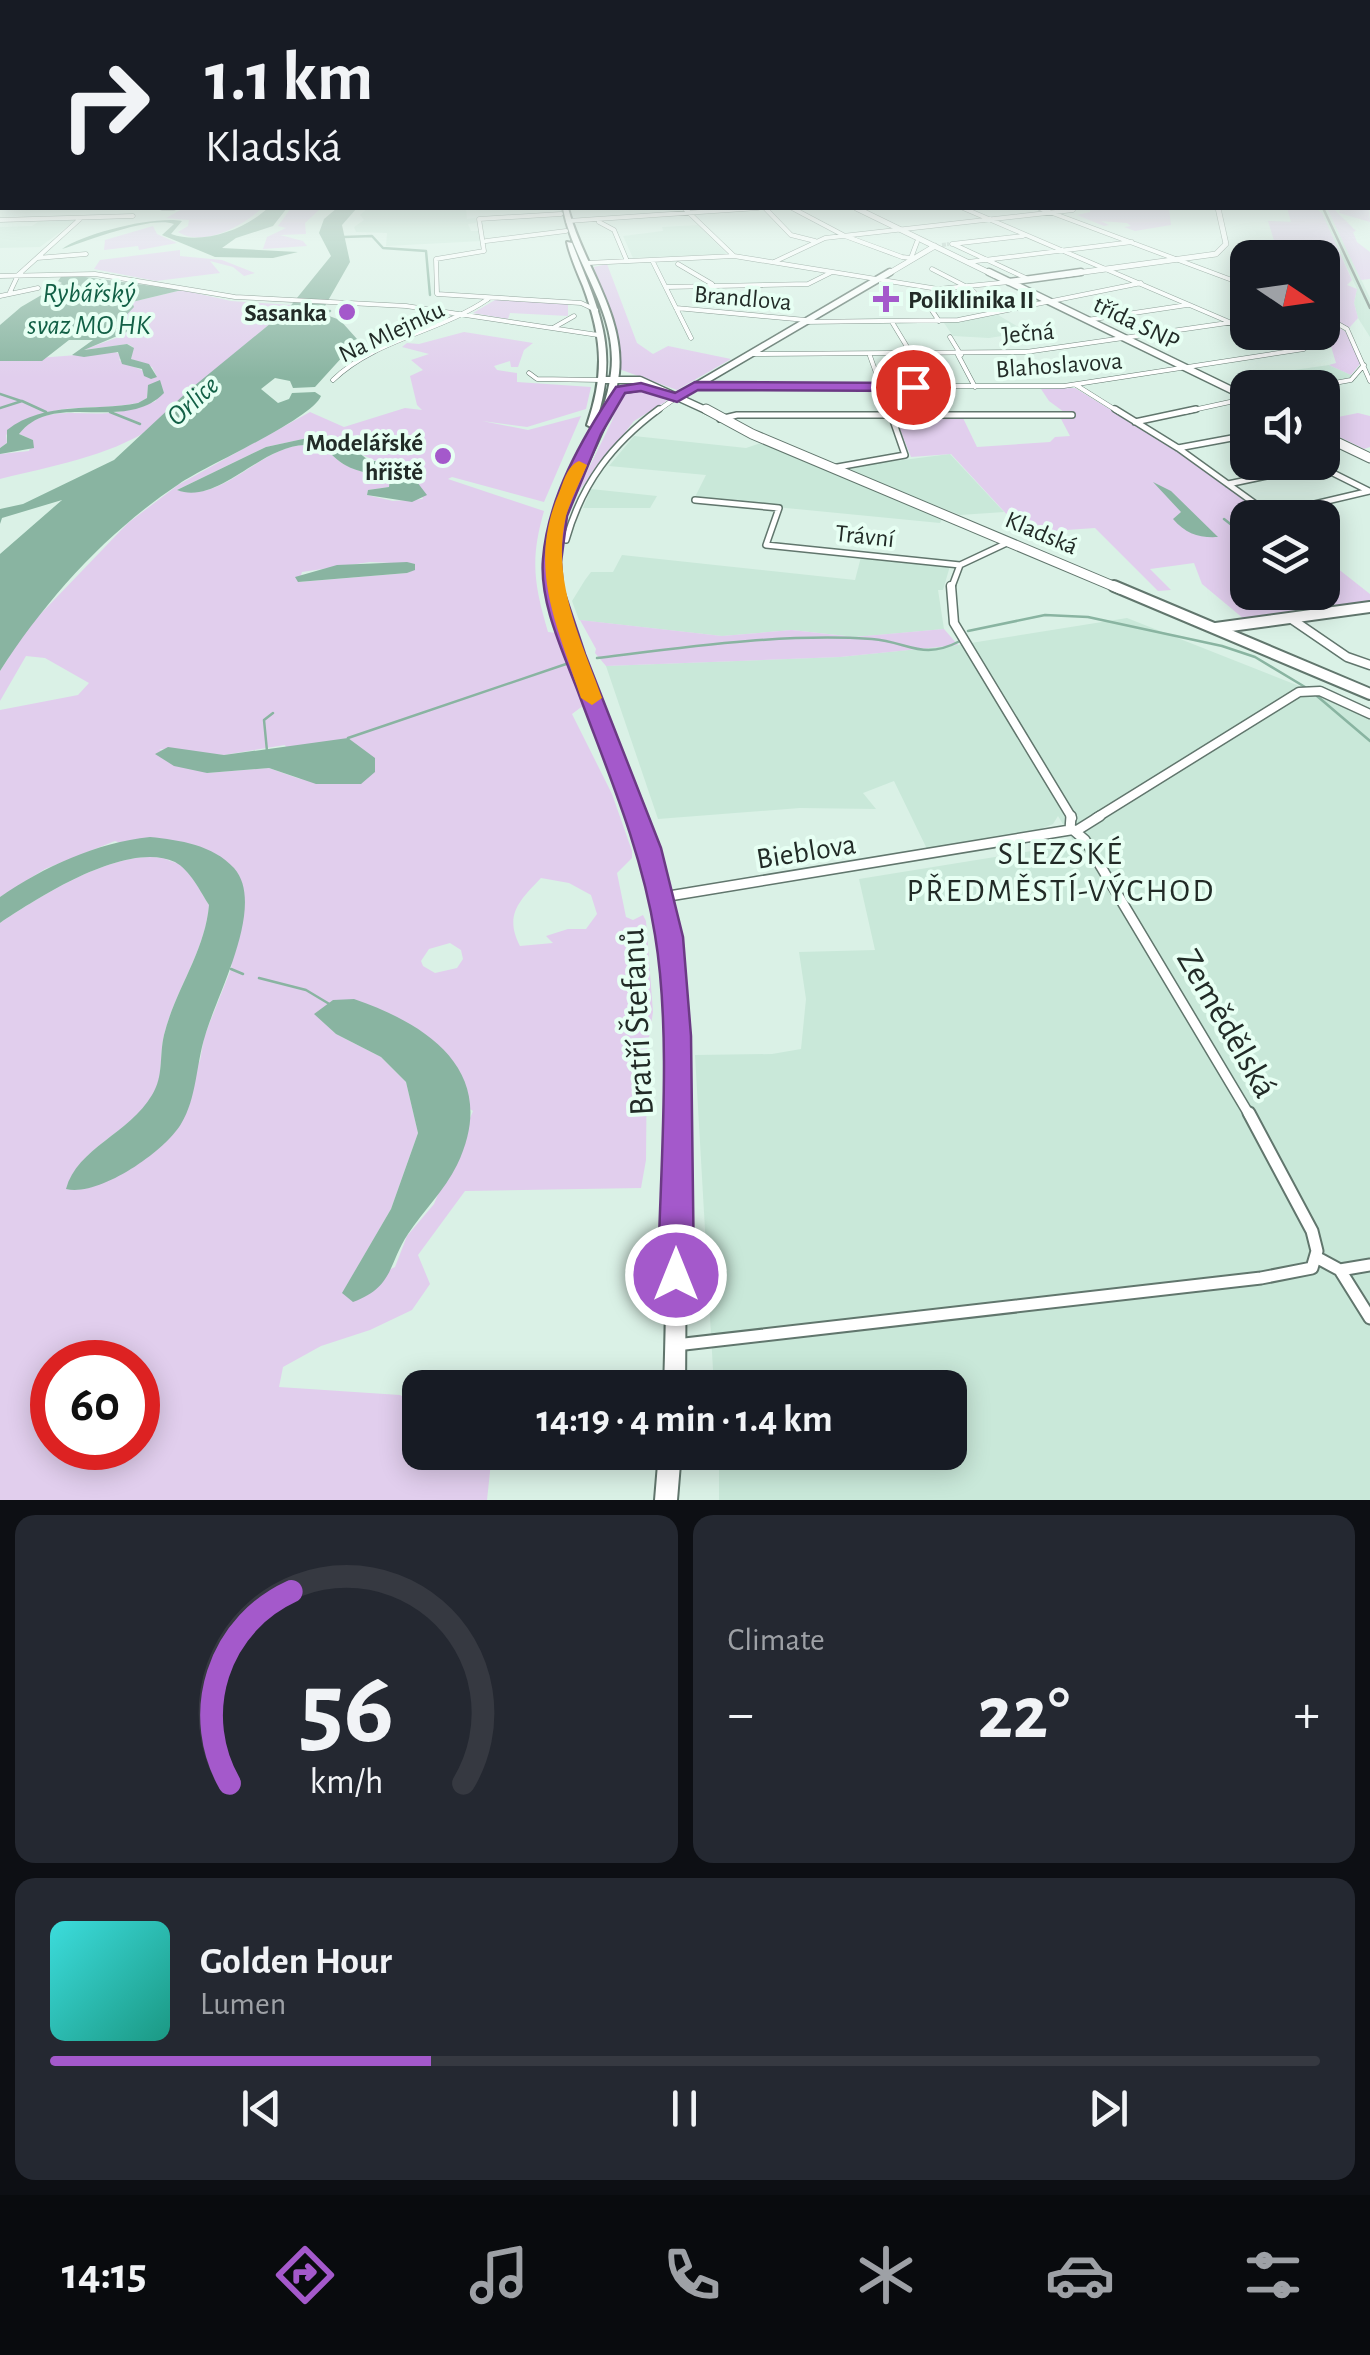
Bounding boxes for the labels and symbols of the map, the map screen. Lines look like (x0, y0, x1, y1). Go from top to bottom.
north arrow (1230, 240, 1340, 350)
water label: Rybářský svaz MO HK (27, 280, 152, 340)
street label: Brandlova (693, 282, 793, 315)
marker: Poliklinika II (873, 286, 899, 312)
place label: Poliklinika II (908, 288, 1034, 313)
street label: třída SNP (1089, 292, 1183, 355)
street label: Na Mlejnku (335, 297, 449, 368)
place label: Sasanka (244, 301, 327, 326)
marker: Sasanka (336, 301, 358, 323)
street label: Ječná (1001, 319, 1055, 348)
pin (871, 345, 956, 430)
street label: Blahoslavova (995, 349, 1123, 382)
water label: Orlice (162, 371, 225, 432)
place label: Modelářské hřiště (306, 431, 423, 485)
marker: Modelářské hřiště (432, 445, 454, 467)
street label: Kladská (1002, 507, 1081, 560)
street label: Trávní (834, 521, 897, 552)
street label: Bieblova (754, 829, 858, 875)
district label: SLEZSKÉ PŘEDMĚSTÍ-VÝCHOD (906, 835, 1216, 907)
street label: Bratří Štefanů (613, 927, 660, 1117)
street label: Zemědělská (1170, 944, 1283, 1104)
position arrow (624, 1223, 728, 1327)
speed limit sign: 60 (30, 1340, 160, 1470)

